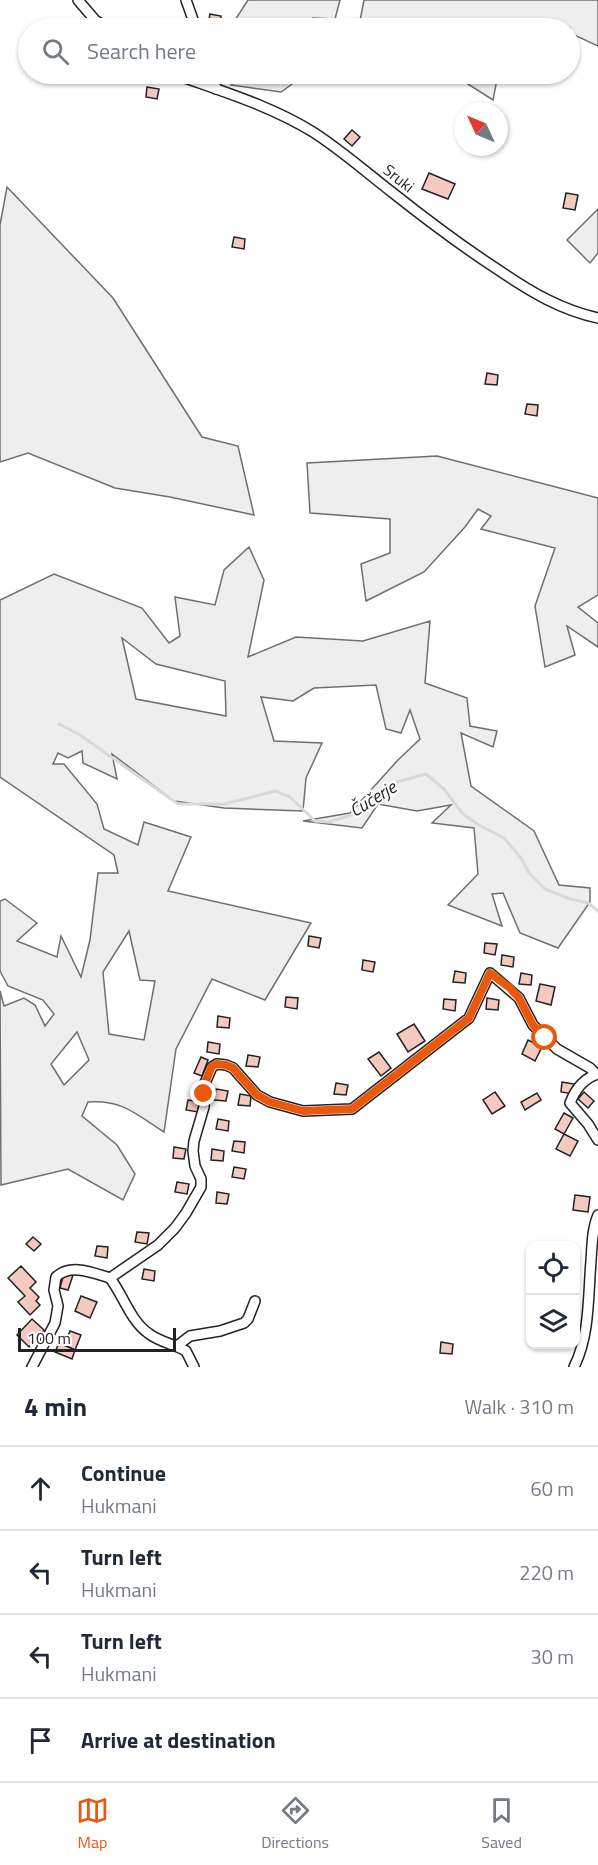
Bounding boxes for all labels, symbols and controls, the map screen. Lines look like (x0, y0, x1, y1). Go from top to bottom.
search box (18, 18, 580, 84)
text: Search here (87, 34, 196, 68)
icon: search (39, 35, 72, 68)
north arrow (454, 102, 508, 156)
street label: Sruki (378, 158, 420, 198)
water label: Čučerje (344, 773, 403, 824)
route start (531, 1024, 557, 1050)
route end (190, 1080, 216, 1106)
map controls (526, 1241, 580, 1349)
button: locate (526, 1241, 580, 1295)
button: layers (526, 1295, 580, 1349)
scale bar (18, 1325, 176, 1352)
text: 100 m (27, 1326, 71, 1350)
text: 4 min (24, 1387, 87, 1426)
text: Walk · 310 m (465, 1391, 574, 1422)
text: Continue (81, 1456, 166, 1490)
icon: ahead (24, 1472, 57, 1505)
text: 60 m (530, 1473, 574, 1504)
text: Hukmani (81, 1490, 157, 1521)
text: Turn left (81, 1540, 162, 1574)
icon: left (24, 1556, 57, 1589)
text: 220 m (519, 1557, 574, 1588)
text: Hukmani (81, 1574, 157, 1605)
text: Turn left (81, 1624, 162, 1658)
icon: left (24, 1640, 57, 1673)
text: 30 m (530, 1641, 574, 1672)
text: Hukmani (81, 1658, 157, 1689)
text: Arrive at destination (81, 1723, 276, 1757)
icon: arrive (24, 1724, 57, 1757)
tab: Map (76, 1794, 109, 1854)
tab: Directions (261, 1794, 329, 1854)
tab: Saved (481, 1794, 522, 1854)

